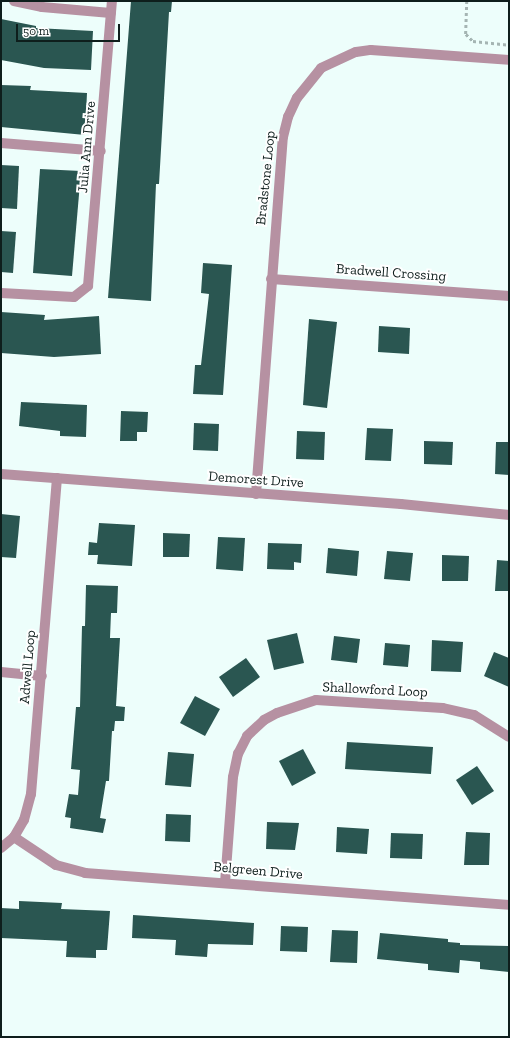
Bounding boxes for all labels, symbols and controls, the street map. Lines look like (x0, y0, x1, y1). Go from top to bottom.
scale bar (18, 16, 122, 42)
text: 50 m (23, 24, 49, 38)
street label: Julia Ann Drive (75, 100, 99, 194)
street label: Bradstone Loop (253, 130, 279, 226)
street label: Bradwell Crossing (335, 261, 447, 285)
street label: Demorest Drive (208, 468, 304, 492)
street label: Adwell Loop (16, 629, 40, 705)
street label: Shallowford Loop (322, 679, 428, 701)
street label: Belgreen Drive (213, 859, 303, 883)

